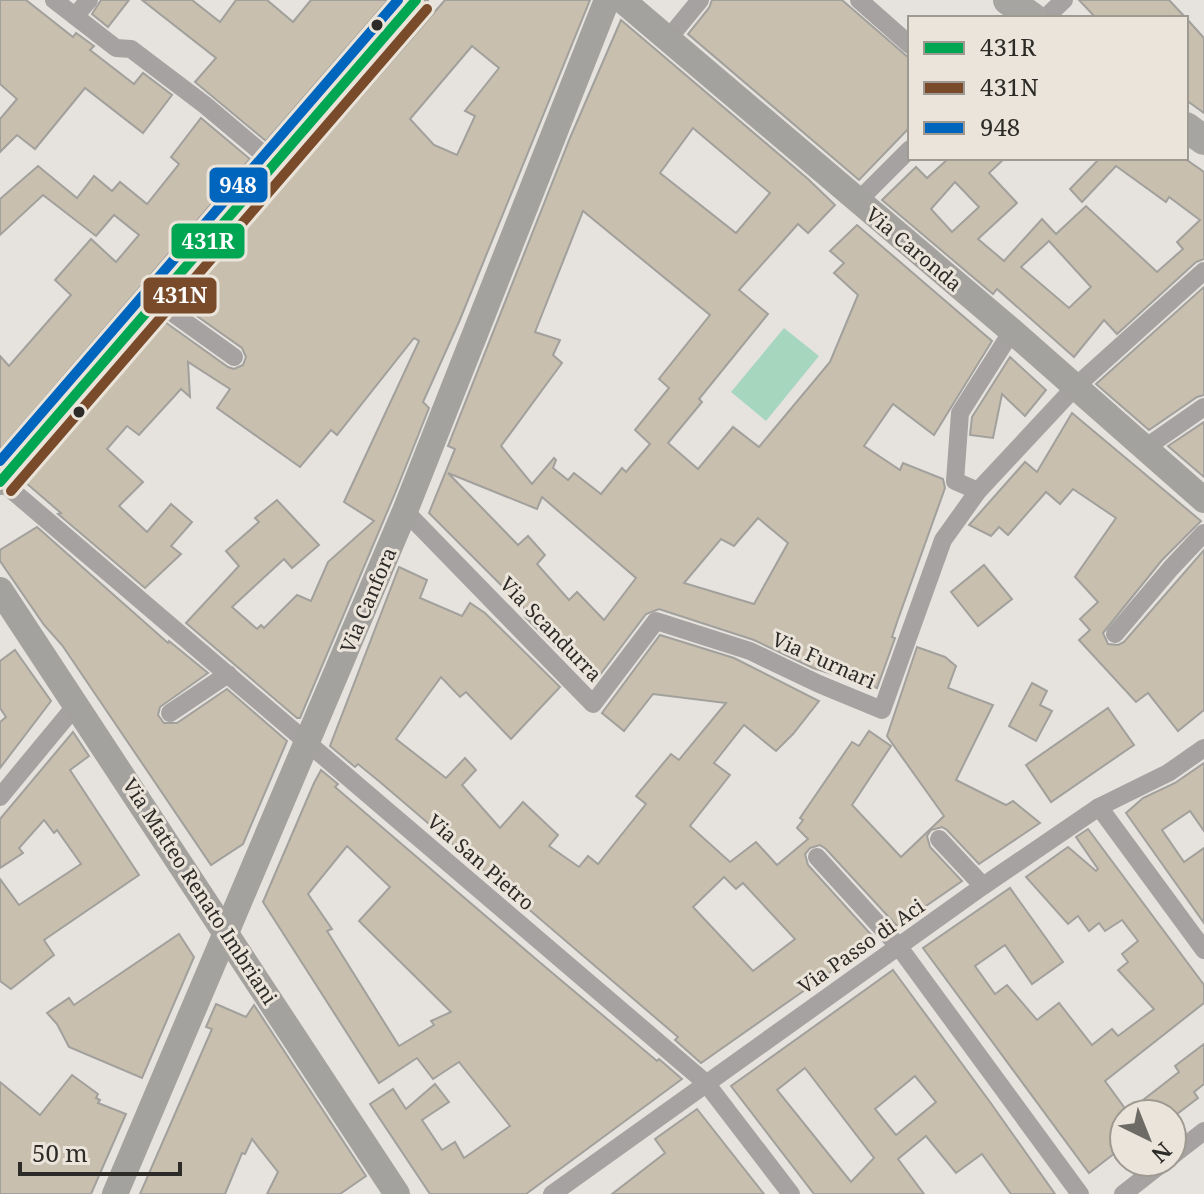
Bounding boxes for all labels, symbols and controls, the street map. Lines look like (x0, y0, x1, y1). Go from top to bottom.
legend (908, 16, 1188, 160)
unlabelled marker (369, 17, 385, 33)
text: 431R (980, 30, 1036, 63)
text: 431N (980, 70, 1039, 103)
text: 948 (980, 110, 1020, 143)
line badge: 948 (208, 166, 269, 204)
text: 948 (219, 169, 257, 199)
street label: Via Caronda (860, 201, 968, 297)
line badge: 431R (170, 222, 246, 260)
text: 431R (182, 225, 235, 255)
line badge: 431N (142, 276, 218, 315)
text: 431N (153, 279, 207, 309)
unlabelled marker (71, 404, 87, 420)
street label: Via Canfora (334, 543, 402, 657)
street label: Via Scandurra (494, 571, 608, 687)
street label: Via Furnari (768, 625, 880, 695)
street label: Via Matteo Renato Imbriani (117, 773, 284, 1010)
street label: Via San Pietro (422, 808, 540, 916)
street label: Via Passo di Aci (793, 892, 930, 1000)
north arrow (1108, 1098, 1188, 1178)
scale bar (20, 1126, 180, 1176)
text: 50 m (32, 1136, 88, 1169)
text: N (1146, 1136, 1179, 1170)

